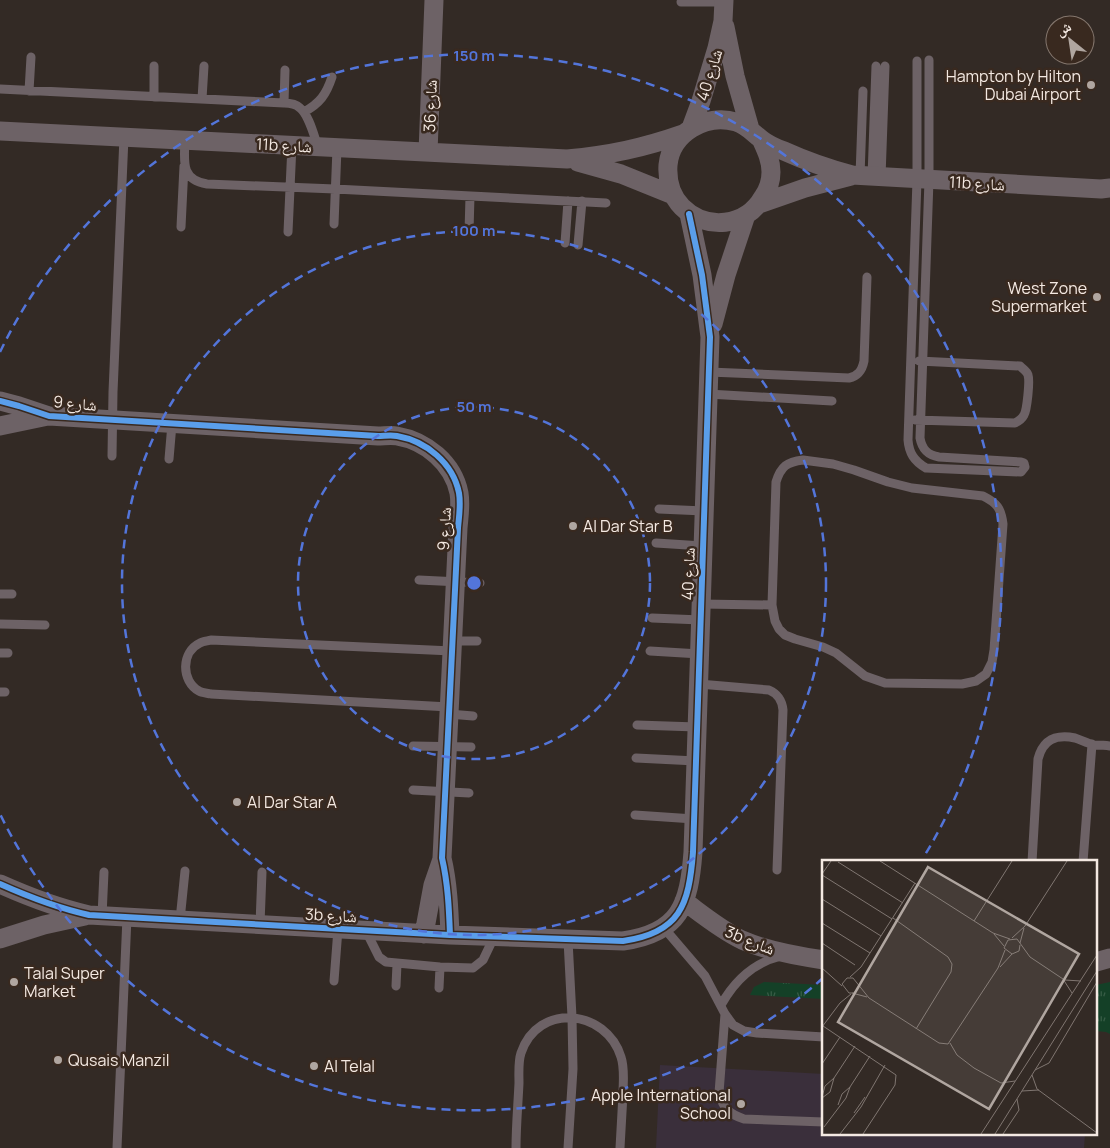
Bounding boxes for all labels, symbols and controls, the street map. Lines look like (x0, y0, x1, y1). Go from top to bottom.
north arrow (1045, 15, 1095, 65)
text: ش (1052, 16, 1075, 40)
text: 150 m (453, 45, 495, 66)
street label: شارع 40 (691, 47, 727, 103)
place label: Hampton by Hilton Dubai Airport (946, 65, 1081, 105)
street label: شارع 36 (418, 79, 442, 133)
marker: Hampton by Hilton Dubai Airport (1085, 79, 1097, 91)
street label: 11b شارع (256, 133, 312, 157)
street label: 11b شارع (949, 171, 1005, 195)
text: 100 m (453, 220, 495, 241)
place label: West Zone Supermarket (991, 277, 1087, 317)
marker: West Zone Supermarket (1091, 291, 1103, 303)
street label: شارع 9 (52, 390, 98, 416)
text: 50 m (456, 396, 492, 417)
street label: شارع 9 (432, 507, 456, 551)
place label: Al Dar Star B (583, 515, 673, 537)
marker: Al Dar Star B (567, 520, 579, 532)
street label: شارع 40 (676, 547, 700, 601)
centre of rings (465, 574, 483, 592)
place label: Al Dar Star A (247, 791, 337, 813)
marker: Al Dar Star A (231, 796, 243, 808)
inset map (822, 860, 1098, 1136)
street label: 3b شارع (304, 903, 358, 927)
street label: 3b شارع (722, 920, 778, 960)
place label: Talal Super Market (24, 962, 105, 1002)
marker: Talal Super Market (8, 976, 20, 988)
place label: Qusais Manzil (68, 1049, 170, 1071)
marker: Qusais Manzil (52, 1054, 64, 1066)
place label: Al Telal (324, 1055, 375, 1077)
marker: Al Telal (308, 1060, 320, 1072)
place label: Apple International School (591, 1084, 731, 1124)
marker: Apple International School (735, 1098, 747, 1110)

